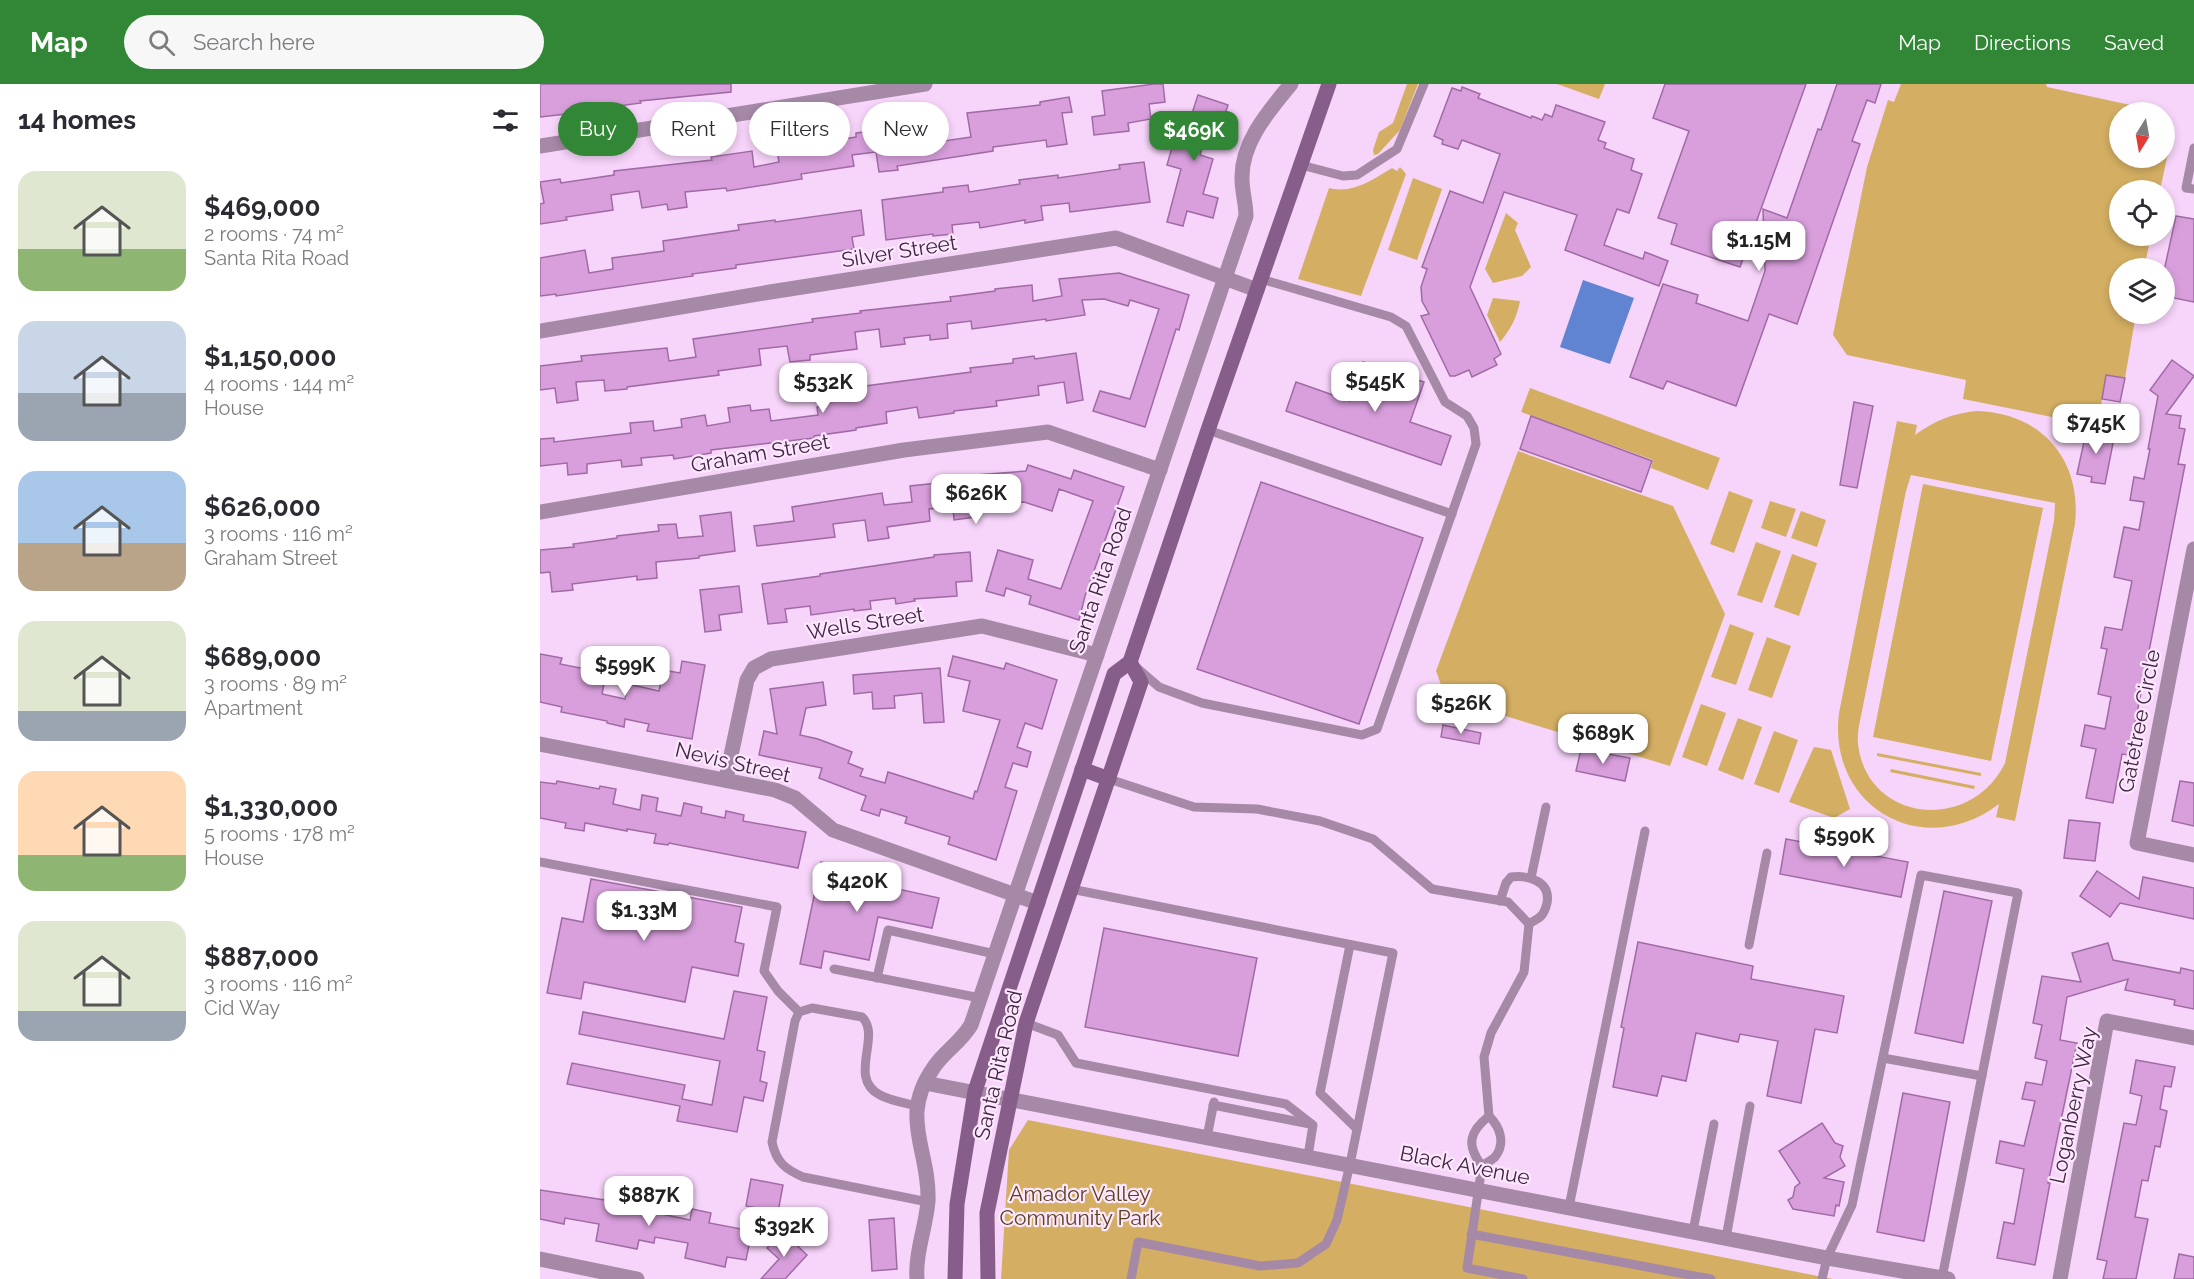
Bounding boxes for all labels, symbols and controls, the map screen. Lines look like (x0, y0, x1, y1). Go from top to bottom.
search box (124, 15, 544, 69)
text: Map (30, 26, 88, 59)
icon: search (145, 26, 178, 59)
text: Search here (193, 29, 315, 55)
text: Map (1898, 30, 1941, 55)
text: Directions (1974, 30, 2071, 55)
text: Saved (2104, 30, 2164, 55)
chip: Buy (558, 102, 638, 156)
chip: Rent (650, 102, 737, 156)
chip: Filters (749, 102, 850, 156)
chip: New (862, 102, 949, 156)
north arrow (2109, 102, 2175, 168)
map controls (2109, 102, 2175, 324)
icon: filters (489, 104, 522, 137)
text: 14 homes (18, 105, 136, 135)
pin: $469K (1152, 111, 1236, 162)
text: $469K (1163, 118, 1225, 142)
button: locate (2109, 180, 2175, 246)
text: $469,000 (204, 192, 320, 222)
icon: home (66, 195, 138, 267)
pin: $1.15M (1710, 221, 1808, 272)
text: 2 rooms · 74 m² (204, 222, 344, 246)
text: $1.15M (1726, 228, 1792, 252)
street label: Silver Street (840, 230, 958, 272)
text: Santa Rita Road (204, 246, 349, 270)
button: layers (2109, 258, 2175, 324)
text: $1,150,000 (204, 342, 337, 372)
icon: home (66, 345, 138, 417)
pin: $545K (1333, 362, 1417, 413)
pin: $532K (781, 363, 865, 414)
text: $545K (1345, 369, 1405, 393)
text: $532K (793, 370, 853, 394)
text: 4 rooms · 144 m² (204, 372, 354, 396)
text: House (204, 396, 264, 420)
pin: $745K (2054, 404, 2138, 455)
text: $745K (2066, 411, 2126, 435)
street label: Graham Street (689, 429, 831, 477)
pin: $626K (934, 474, 1018, 525)
text: $626K (945, 481, 1007, 505)
text: $626,000 (204, 492, 321, 522)
icon: home (66, 495, 138, 567)
street label: Santa Rita Road (1063, 504, 1137, 656)
text: 3 rooms · 116 m² (204, 522, 353, 546)
text: Graham Street (204, 546, 338, 570)
street label: Wells Street (805, 601, 925, 645)
text: $689,000 (204, 642, 321, 672)
icon: home (66, 645, 138, 717)
pin: $599K (583, 646, 667, 697)
street label: Gatetree Circle (2113, 647, 2165, 795)
text: $599K (595, 653, 655, 677)
text: 3 rooms · 89 m² (204, 672, 347, 696)
pin: $526K (1419, 684, 1503, 735)
text: $526K (1431, 691, 1491, 715)
text: Apartment (204, 696, 303, 720)
pin: $689K (1561, 714, 1645, 765)
text: $689K (1572, 721, 1634, 745)
street label: Nevis Street (673, 737, 793, 787)
text: $1,330,000 (204, 792, 338, 822)
icon: home (66, 795, 138, 867)
pin: $590K (1802, 817, 1886, 868)
text: 5 rooms · 178 m² (204, 822, 355, 846)
text: $590K (1813, 824, 1875, 848)
text: House (204, 846, 264, 870)
pin: $420K (815, 862, 899, 913)
text: $420K (826, 869, 888, 893)
pin: $1.33M (595, 891, 693, 942)
text: $1.33M (611, 898, 677, 922)
text: $887,000 (204, 942, 319, 972)
icon: home (66, 945, 138, 1017)
text: 3 rooms · 116 m² (204, 972, 353, 996)
street label: Santa Rita Road (969, 988, 1027, 1142)
text: Cid Way (204, 996, 280, 1020)
street label: Loganberry Way (2044, 1024, 2102, 1186)
street label: Black Avenue (1398, 1140, 1532, 1190)
pin: $887K (607, 1176, 691, 1227)
park label: Amador Valley Community Park (1000, 1181, 1160, 1230)
text: $887K (618, 1183, 680, 1207)
pin: $392K (742, 1207, 826, 1258)
text: $392K (754, 1214, 814, 1238)

